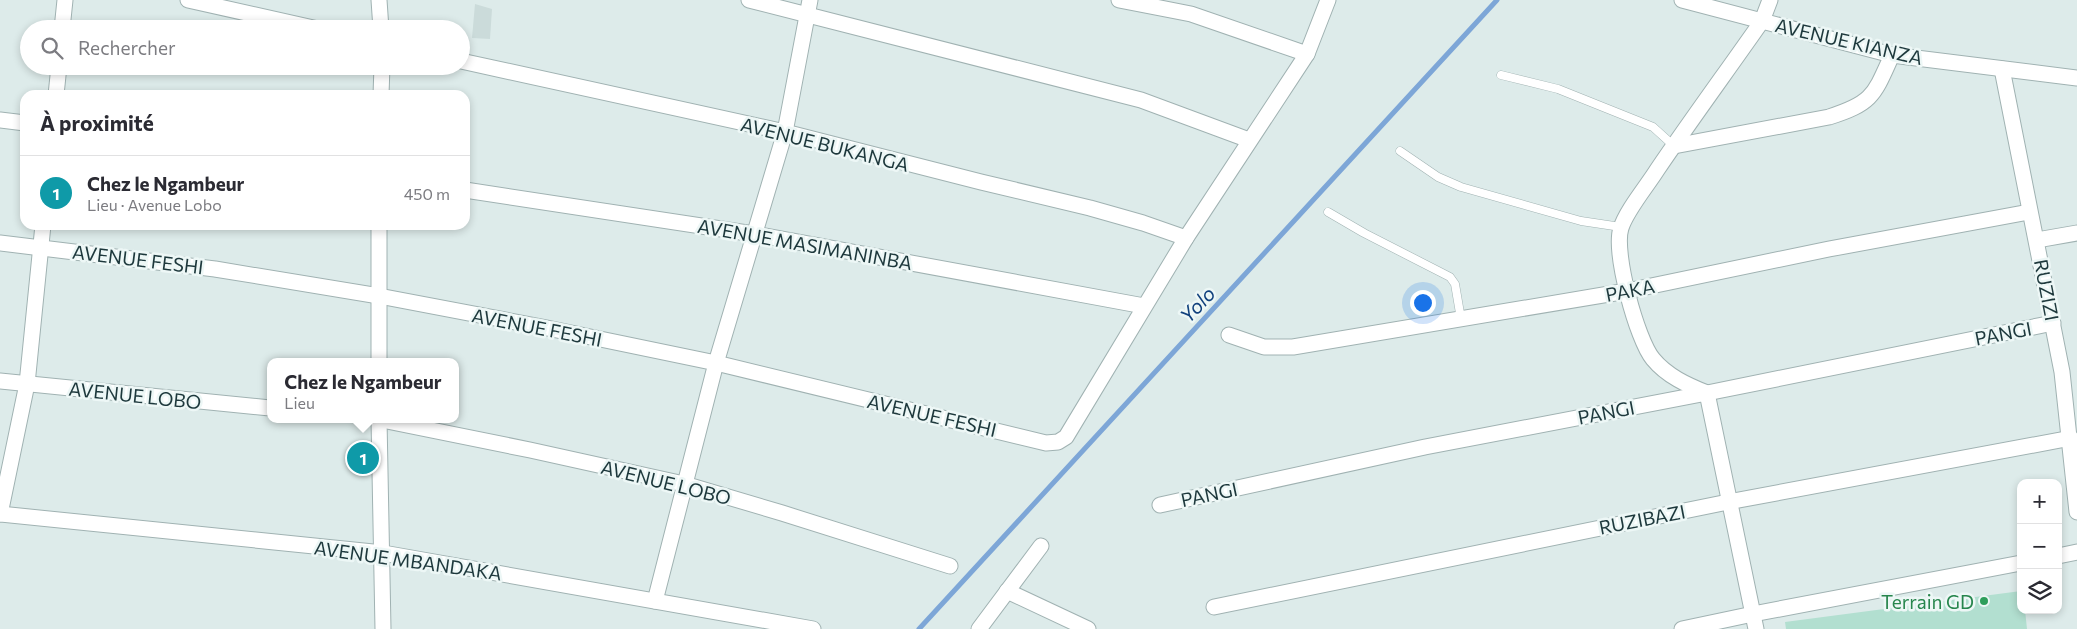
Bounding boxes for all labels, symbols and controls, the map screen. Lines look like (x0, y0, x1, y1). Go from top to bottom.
street label: AVENUE KIANZA (1773, 13, 1925, 69)
search box (20, 20, 470, 75)
icon: search (38, 34, 66, 62)
text: Rechercher (78, 36, 176, 59)
text: À proximité (40, 110, 154, 135)
street label: AVENUE BUKANGA (739, 112, 911, 176)
text: Chez le Ngambeur (87, 172, 244, 195)
text: 1 (52, 184, 60, 203)
text: 450 m (404, 184, 450, 203)
text: Lieu · Avenue Lobo (87, 195, 222, 214)
street label: AVENUE MASIMANINBA (696, 214, 914, 274)
street label: AVENUE FESHI (71, 240, 205, 278)
street label: RUZIZI (2030, 257, 2064, 323)
street label: PAKA (1603, 274, 1657, 306)
water label: Yolo (1174, 281, 1220, 327)
your location (1410, 290, 1436, 316)
street label: AVENUE FESHI (470, 303, 604, 351)
street label: PANGI (1973, 316, 2033, 350)
popup (267, 358, 459, 423)
text: Chez le Ngambeur (284, 370, 442, 393)
street label: AVENUE LOBO (68, 377, 202, 413)
street label: AVENUE FESHI (865, 389, 999, 441)
text: Lieu (284, 393, 315, 412)
street label: PANGI (1576, 395, 1636, 429)
pin: 1 (347, 439, 379, 477)
street label: AVENUE LOBO (599, 455, 733, 509)
street label: PANGI (1178, 477, 1240, 511)
map controls (2017, 479, 2062, 614)
button: + (2017, 479, 2062, 524)
street label: RUZIBAZI (1597, 499, 1687, 539)
button: − (2017, 524, 2062, 569)
street label: AVENUE MBANDAKA (313, 535, 503, 585)
button: layers (2017, 569, 2062, 614)
place label: Terrain GD (1881, 590, 1974, 613)
marker: Terrain GD (1978, 595, 1990, 607)

